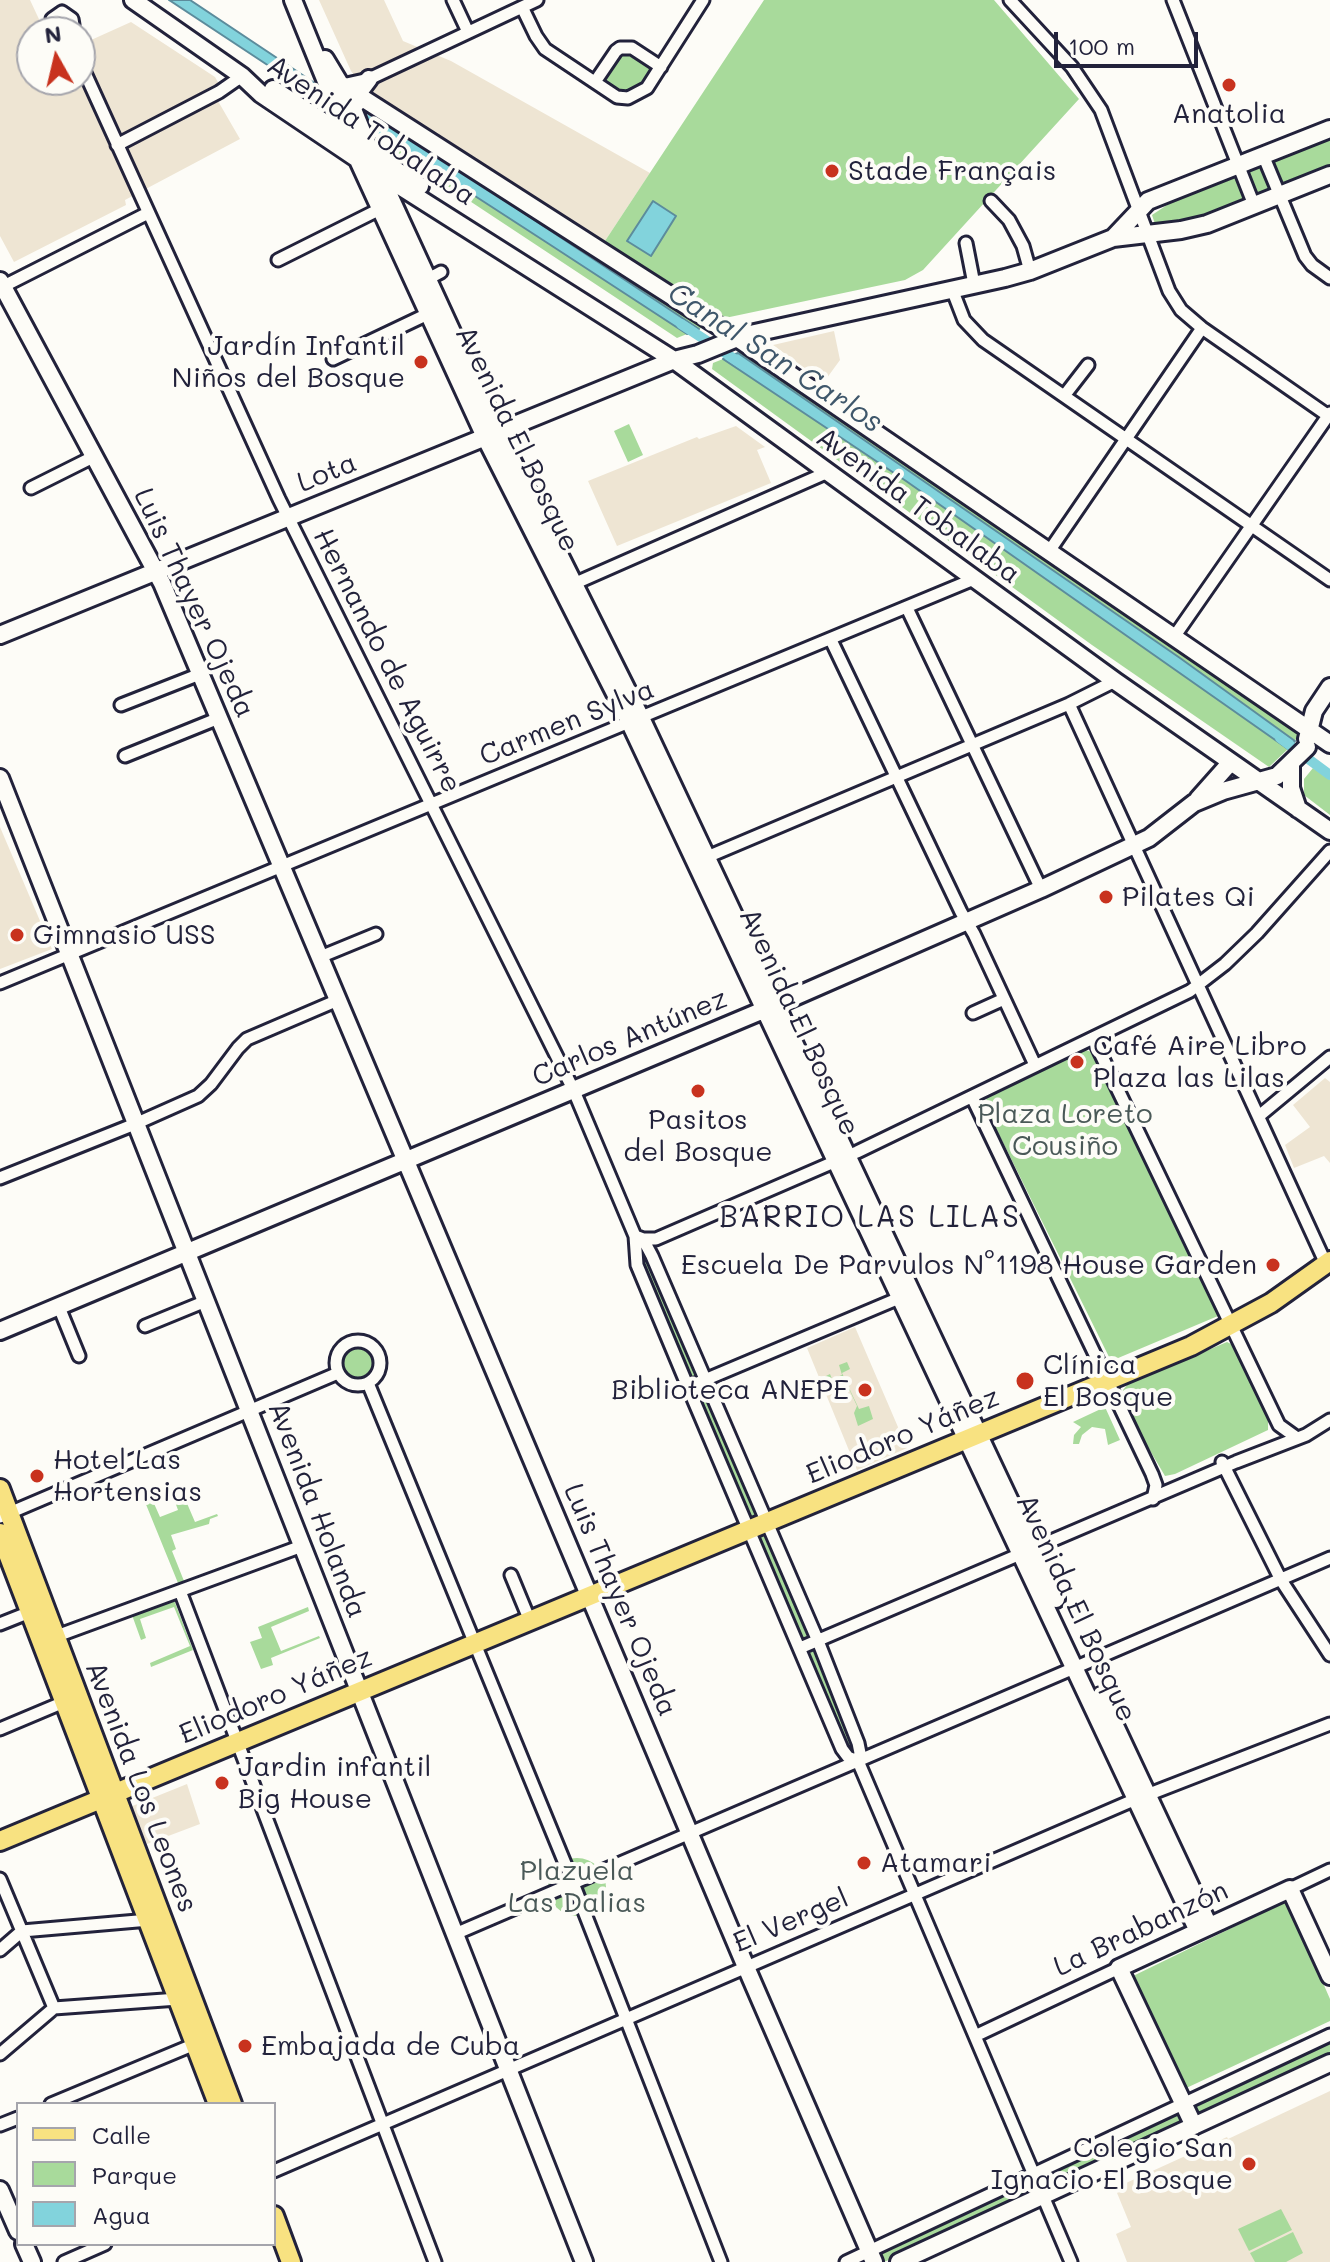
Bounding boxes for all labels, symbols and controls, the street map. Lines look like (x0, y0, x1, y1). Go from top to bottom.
north arrow (16, 16, 96, 96)
scale bar (1058, 16, 1202, 66)
text: N (43, 18, 63, 49)
text: 100 m (1068, 30, 1135, 61)
street label: Avenida Tobalaba (260, 49, 482, 213)
marker: Anatolia (1220, 76, 1238, 94)
place label: Anatolia (1172, 97, 1286, 131)
place label: Stade Français (848, 154, 1056, 188)
marker: Stade Français (823, 162, 841, 180)
water label: Canal San Carlos (661, 275, 889, 441)
street label: Avenida El Bosque (448, 321, 586, 557)
place label: Jardín Infantil Niños del Bosque (172, 329, 405, 395)
marker: Jardín Infantil Niños del Bosque (412, 353, 430, 371)
street label: Avenida Tobalaba (809, 421, 1027, 591)
street label: Lota (292, 446, 362, 500)
street label: Luis Thayer Ojeda (126, 483, 262, 723)
street label: Hernando de Aguirre (306, 523, 468, 799)
street label: Carmen Sylva (475, 673, 659, 773)
place label: Pilates Qi (1122, 880, 1255, 914)
marker: Pilates Qi (1097, 888, 1115, 906)
street label: Avenida El Bosque (732, 903, 866, 1141)
place label: Gimnasio USS (33, 918, 216, 952)
marker: Gimnasio USS (8, 926, 26, 944)
street label: Carlos Antúnez (527, 982, 733, 1094)
place label: Café Aire Libro Plaza las Lilas (1093, 1029, 1307, 1095)
marker: Café Aire Libro Plaza las Lilas (1068, 1053, 1086, 1071)
marker: Pasitos del Bosque (689, 1082, 707, 1100)
park label: Plaza Loreto Cousiño (977, 1097, 1153, 1163)
place label: Pasitos del Bosque (623, 1103, 773, 1169)
district label: BARRIO LAS LILAS (719, 1200, 1021, 1236)
place label: Escuela De Parvulos N°1198 House Garden (681, 1248, 1257, 1282)
marker: Escuela De Parvulos N°1198 House Garden (1264, 1256, 1282, 1274)
place label: Clínica El Bosque (1043, 1348, 1173, 1414)
marker: Clínica El Bosque (1014, 1370, 1036, 1392)
place label: Biblioteca ANEPE (611, 1373, 849, 1407)
street label: Eliodoro Yáñez (801, 1380, 1005, 1492)
marker: Biblioteca ANEPE (856, 1381, 874, 1399)
street label: Avenida Holanda (260, 1397, 374, 1623)
place label: Hotel Las Hortensias (53, 1443, 202, 1509)
marker: Hotel Las Hortensias (28, 1467, 46, 1485)
street label: Luis Thayer Ojeda (556, 1479, 684, 1721)
street label: Avenida El Bosque (1009, 1489, 1143, 1727)
street label: Eliodoro Yáñez (174, 1640, 378, 1752)
street label: Avenida Los Leones (78, 1657, 204, 1917)
place label: Jardin infantil Big House (238, 1750, 432, 1816)
marker: Jardin infantil Big House (213, 1774, 231, 1792)
place label: Atamari (880, 1846, 992, 1880)
park label: Plazuela Las Dalias (508, 1854, 646, 1920)
marker: Atamari (855, 1854, 873, 1872)
street label: La Brabanzón (1048, 1874, 1234, 1984)
street label: El Vergel (728, 1882, 854, 1960)
place label: Embajada de Cuba (261, 2029, 520, 2063)
marker: Embajada de Cuba (236, 2037, 254, 2055)
legend (16, 2102, 276, 2246)
text: Calle (92, 2119, 151, 2150)
place label: Colegio San Ignacio El Bosque (991, 2131, 1233, 2197)
marker: Colegio San Ignacio El Bosque (1240, 2155, 1258, 2173)
text: Parque (92, 2159, 177, 2190)
text: Agua (92, 2199, 151, 2230)

